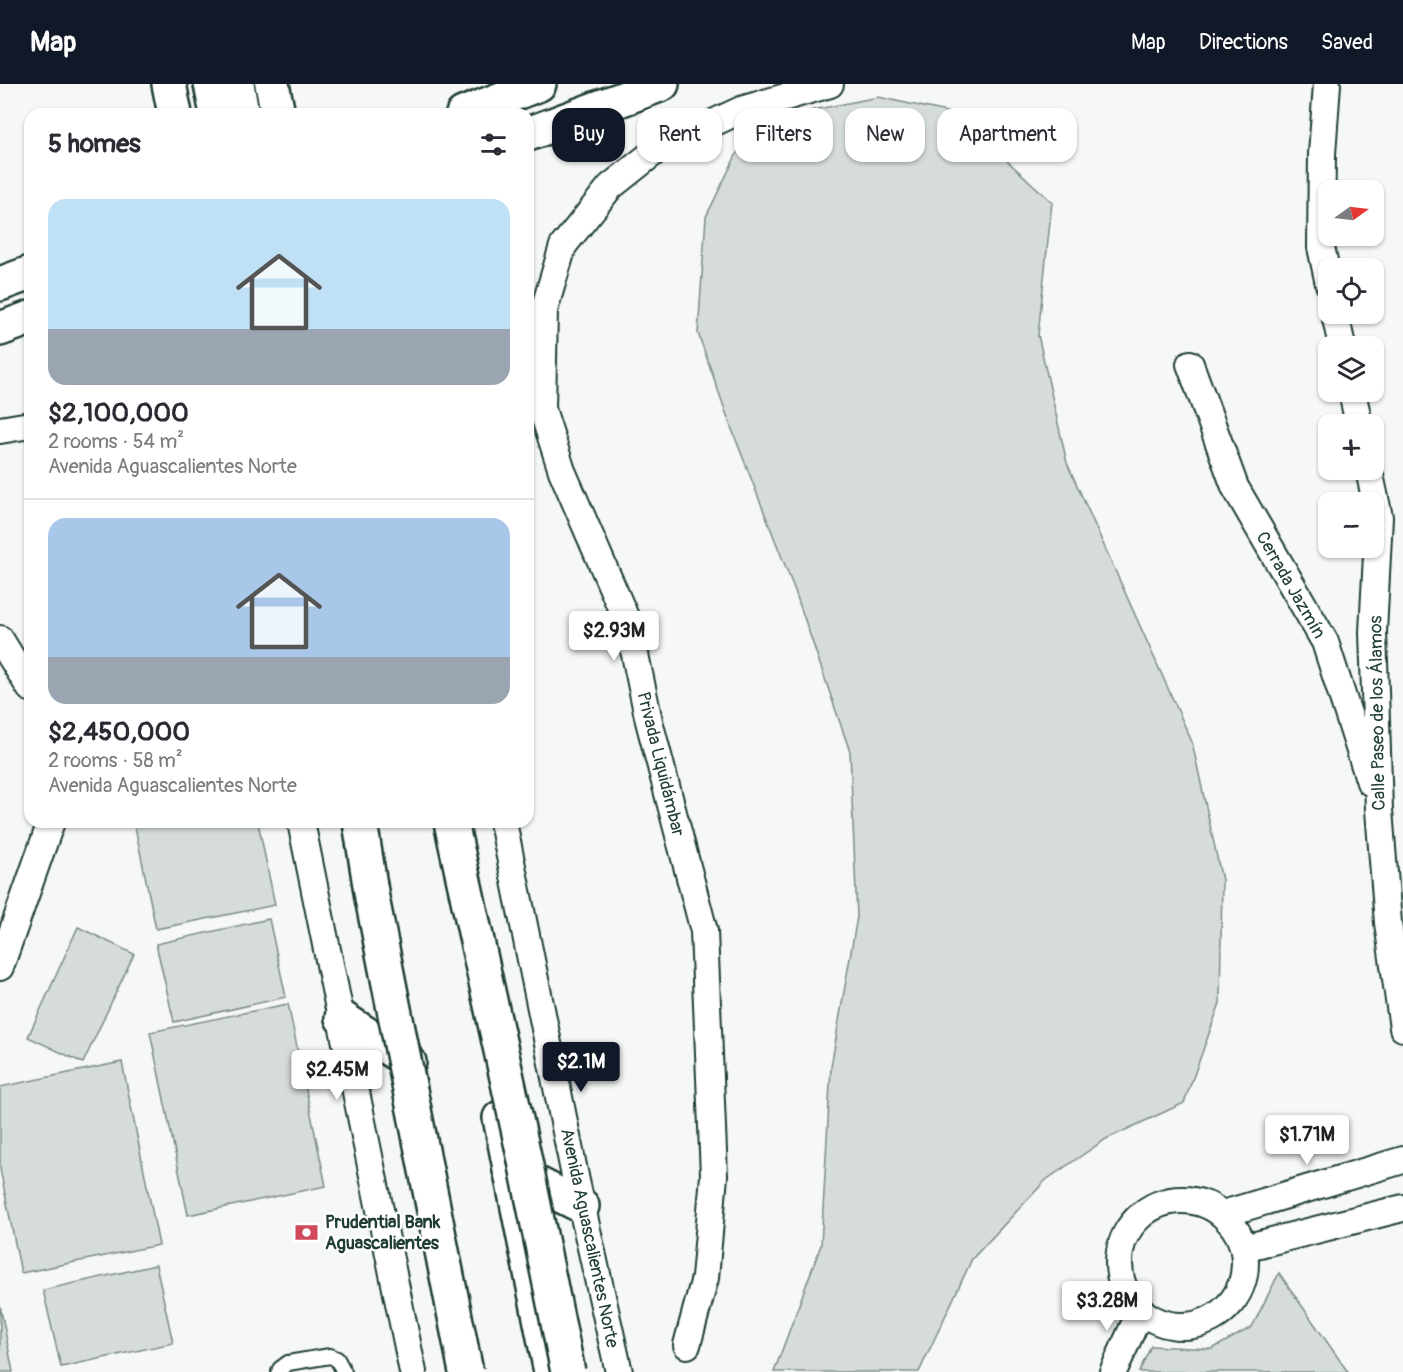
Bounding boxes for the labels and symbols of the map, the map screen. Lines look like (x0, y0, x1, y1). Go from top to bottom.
north arrow (1318, 180, 1384, 246)
street label: Cerrada Jazmín (1251, 528, 1330, 643)
pin: $2.93M (565, 611, 663, 662)
street label: Calle Paseo de los Álamos (1364, 615, 1391, 811)
street label: Privada Liquidámbar (631, 689, 690, 839)
pin: $2.1M (539, 1042, 623, 1093)
pin: $2.45M (288, 1050, 386, 1101)
pin: $1.71M (1258, 1115, 1356, 1166)
street label: Avenida Aguascalientes Norte (555, 1126, 624, 1350)
place label: Prudential Bank Aguascalientes (325, 1211, 441, 1255)
bank icon: Prudential Bank Aguascalientes (294, 1219, 320, 1245)
pin: $3.28M (1058, 1281, 1156, 1332)

